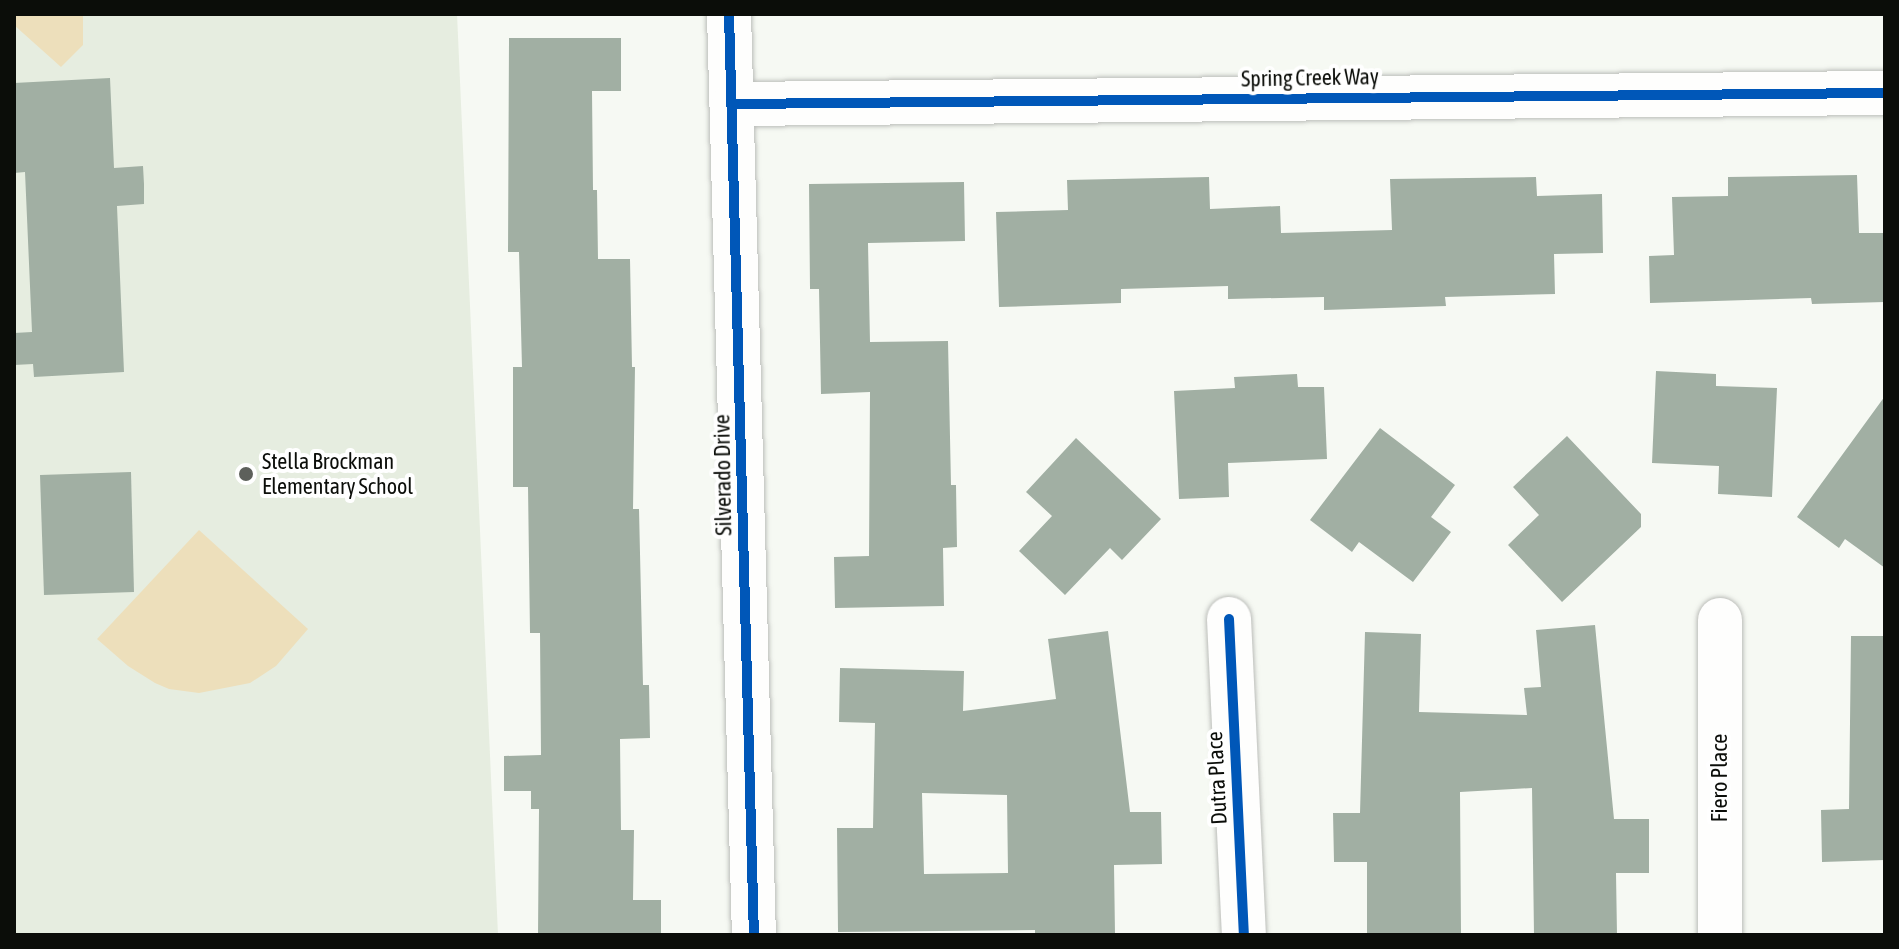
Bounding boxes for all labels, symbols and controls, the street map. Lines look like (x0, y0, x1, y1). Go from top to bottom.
street label: Spring Creek Way (1241, 64, 1379, 92)
street label: Silverado Drive (709, 414, 737, 536)
place label: Stella Brockman Elementary School (262, 448, 413, 500)
marker: Stella Brockman Elementary School (237, 465, 255, 483)
street label: Dutra Place (1201, 731, 1233, 825)
street label: Fiero Place (1707, 734, 1733, 822)

